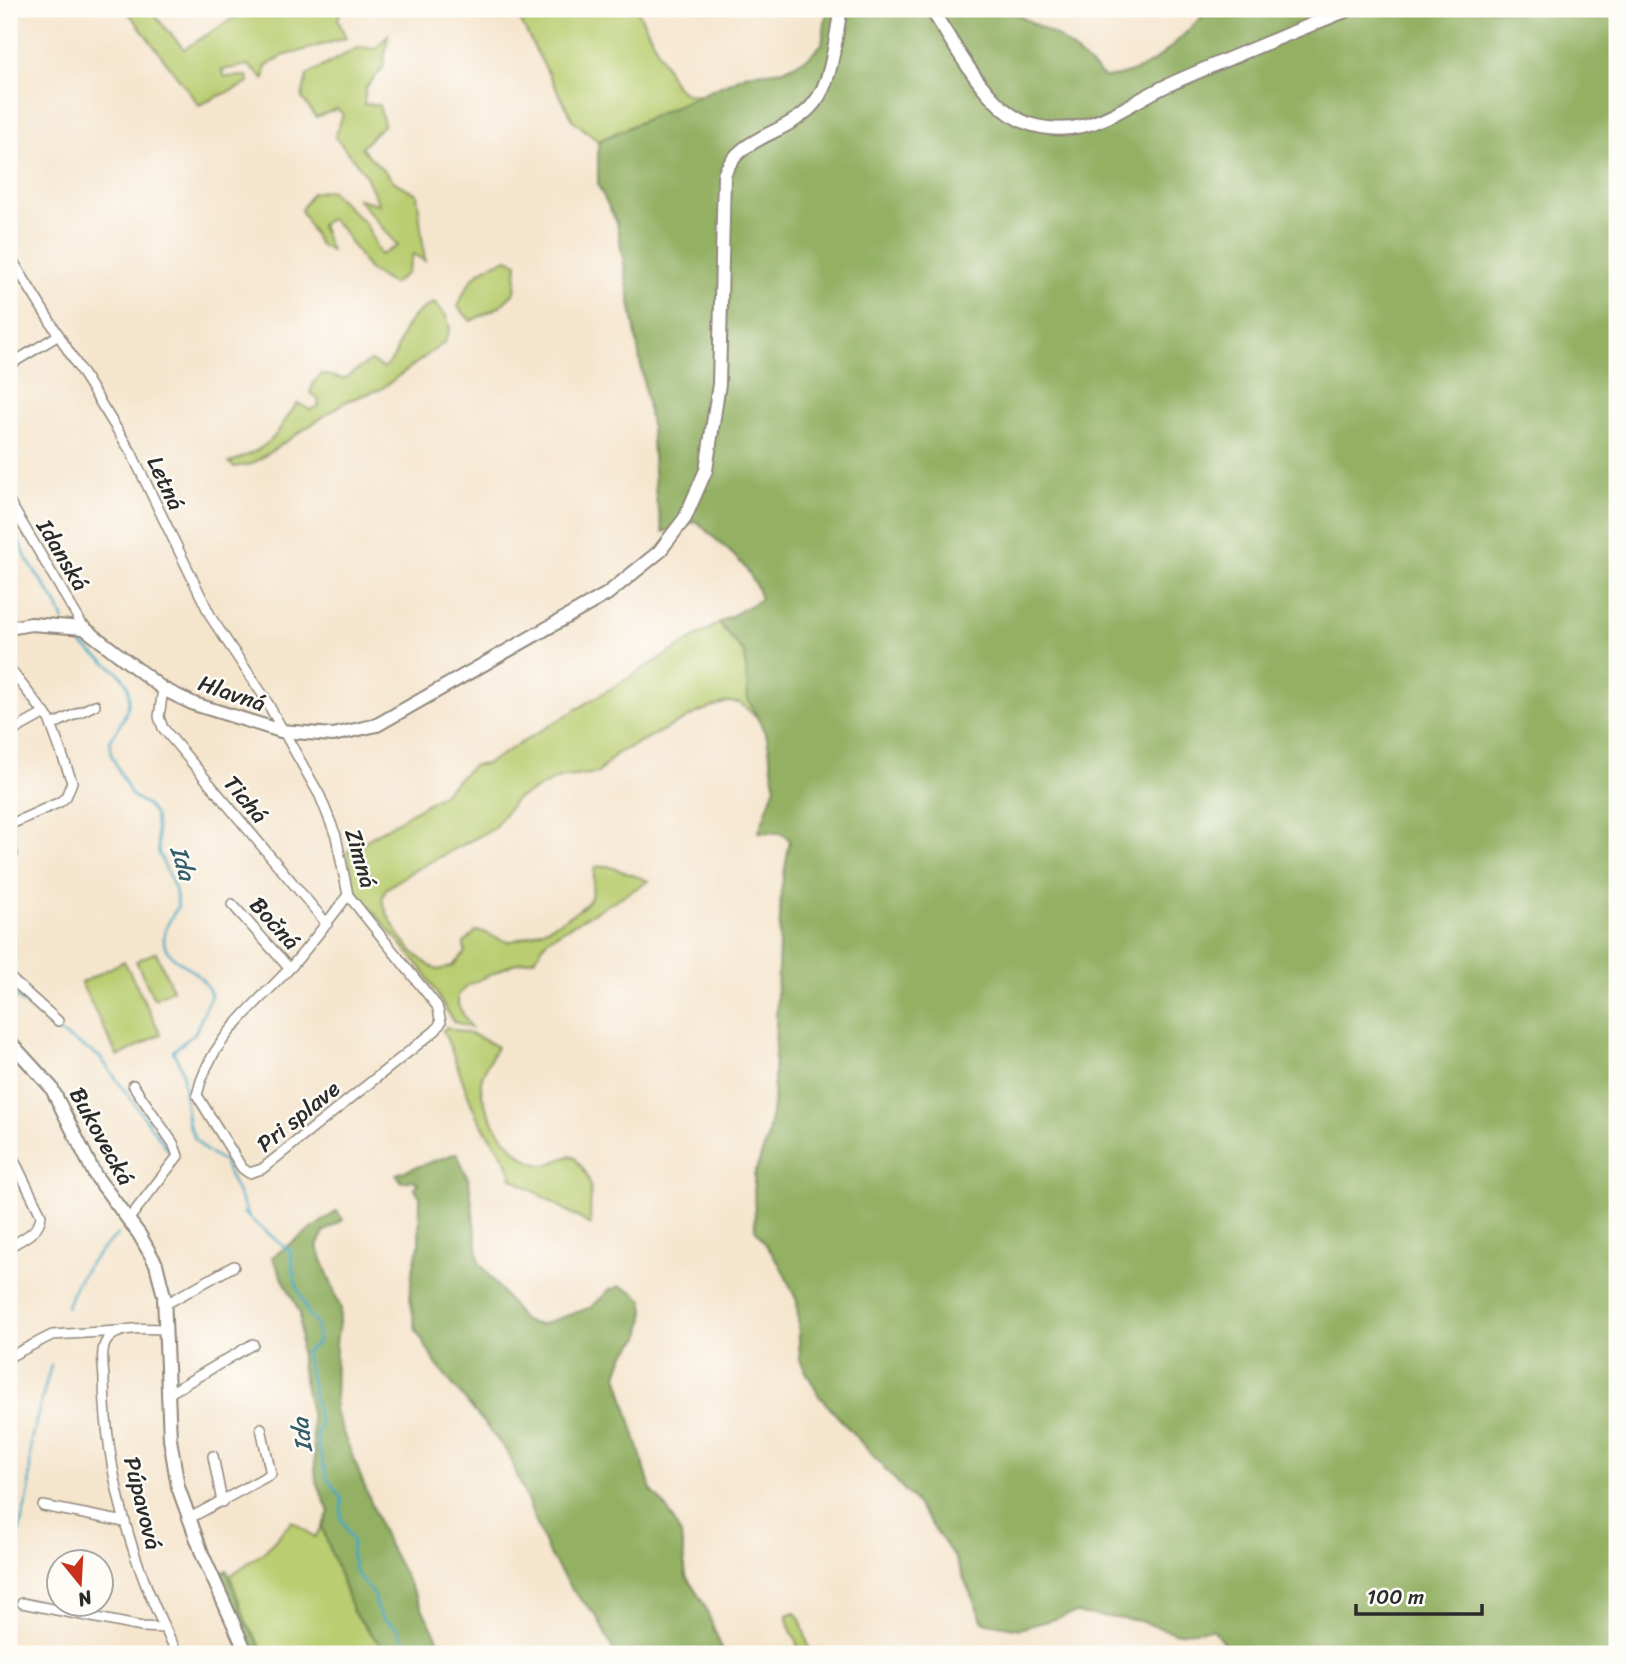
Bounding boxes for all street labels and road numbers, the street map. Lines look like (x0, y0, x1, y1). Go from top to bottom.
street label: Letná (135, 449, 196, 517)
street label: Idanská (24, 510, 100, 599)
street label: Hlavná (192, 663, 271, 724)
street label: Tichá (212, 765, 279, 833)
street label: Zimná (332, 823, 389, 893)
street label: Bočná (239, 887, 310, 960)
street label: Pri splave (247, 1070, 349, 1163)
street label: Bukovecká (58, 1079, 146, 1193)
street label: Púpavová (111, 1452, 174, 1554)

